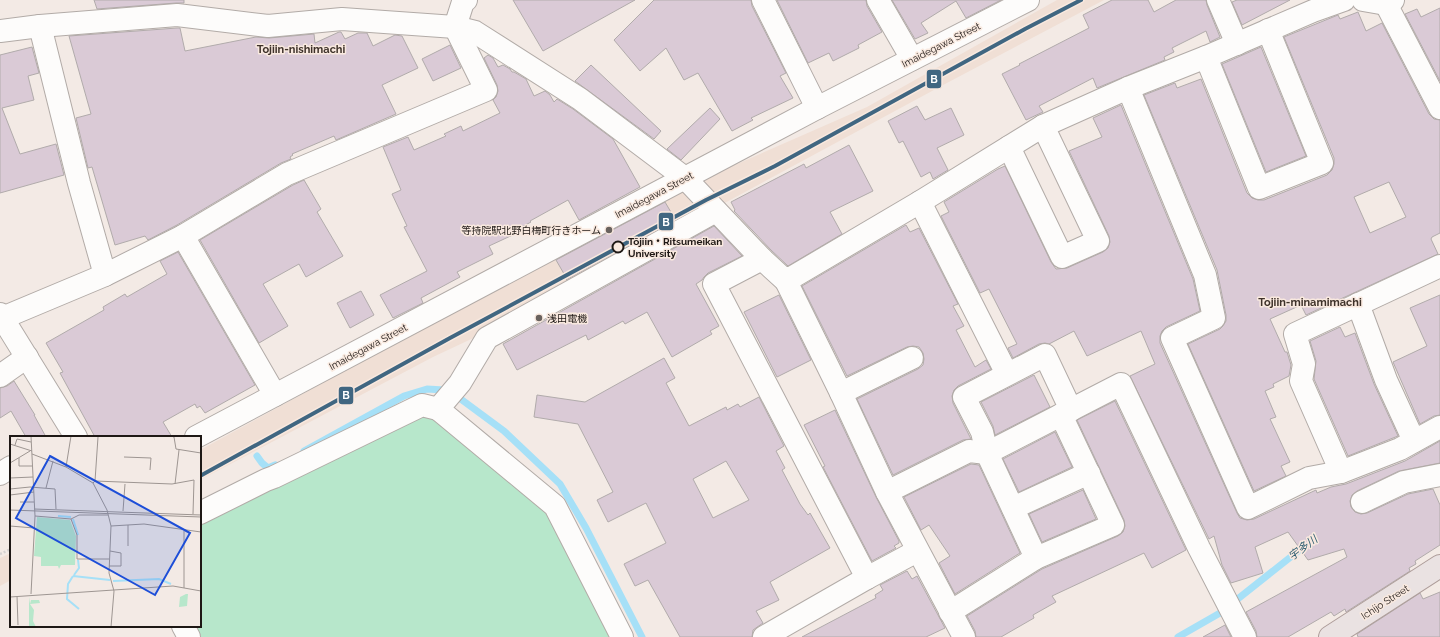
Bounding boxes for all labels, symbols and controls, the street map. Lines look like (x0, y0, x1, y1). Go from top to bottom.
street label: Imaidegawa Street (900, 20, 983, 70)
district label: Tojiin-nishimachi (257, 43, 346, 56)
line badge: B (926, 69, 942, 89)
text: B (930, 73, 938, 86)
street label: Imaidegawa Street (613, 170, 695, 220)
line badge: B (658, 212, 674, 231)
text: B (662, 216, 670, 229)
place label: 等持院駅北野白梅町行きホーム (461, 225, 601, 236)
marker: 等持院駅北野白梅町行きホーム (604, 225, 614, 235)
place label: Tōjiin・Ritsumeikan University (628, 236, 722, 259)
marker: Tōjiin・Ritsumeikan University (611, 240, 625, 254)
district label: Tojiin-minamimachi (1258, 296, 1362, 309)
marker: 浅田電機 (534, 313, 544, 323)
place label: 浅田電機 (547, 313, 587, 324)
street label: Imaidegawa Street (327, 322, 409, 372)
line badge: B (338, 386, 354, 405)
text: B (342, 389, 350, 402)
inset map (10, 436, 201, 627)
water label: 宇多川 (1286, 532, 1321, 563)
street label: Ichijo Street (1359, 582, 1411, 621)

